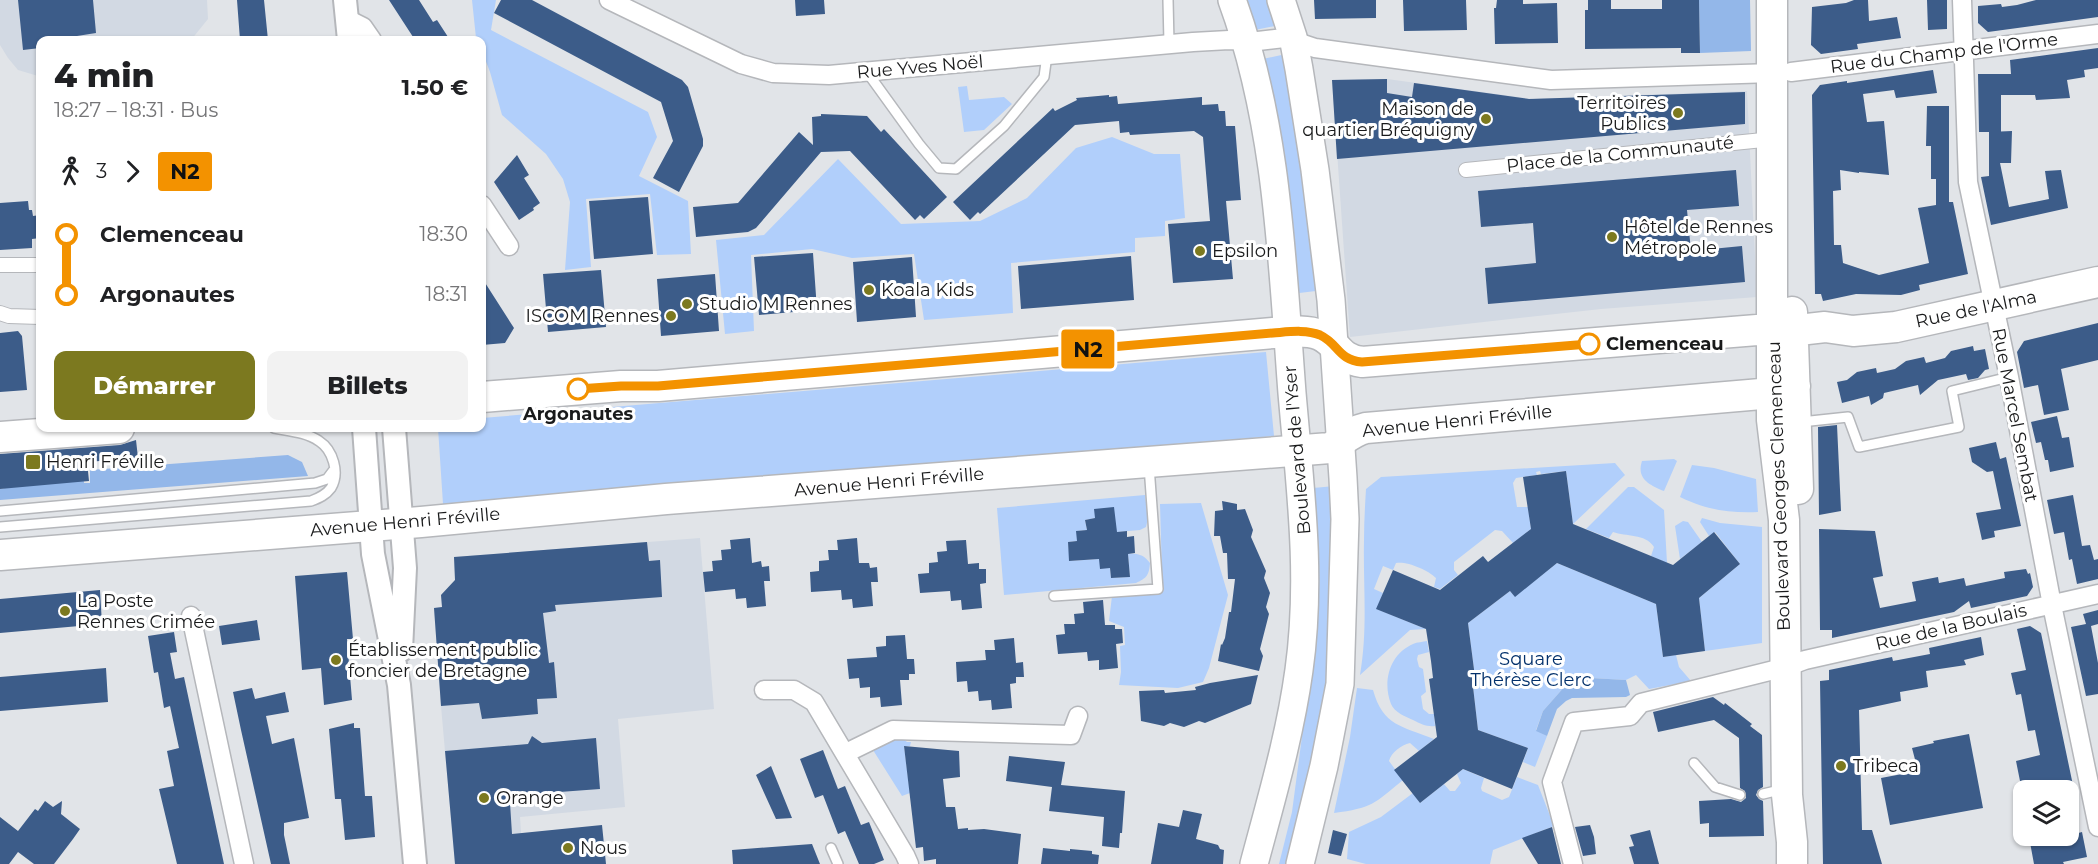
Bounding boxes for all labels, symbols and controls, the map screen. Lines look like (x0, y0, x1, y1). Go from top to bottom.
street label: Rue du Champ de l'Orme (1829, 28, 2059, 78)
street label: Rue Yves Noël (856, 51, 984, 83)
text: 4 min (54, 55, 155, 95)
text: 1.50 € (402, 74, 468, 101)
place label: Territoires Publics (1577, 92, 1666, 135)
text: 18:27 – 18:31 · Bus (54, 98, 218, 122)
place label: Maison de quartier Bréquigny (1302, 98, 1474, 141)
marker: Territoires Publics (1671, 106, 1685, 120)
marker: Maison de quartier Bréquigny (1479, 112, 1493, 126)
street label: Place de la Communauté (1505, 131, 1735, 177)
icon: walk (54, 155, 87, 188)
icon: forward (116, 155, 149, 188)
text: 3 (96, 159, 107, 183)
text: N2 (170, 159, 200, 184)
place label: Hôtel de Rennes Métropole (1624, 216, 1773, 259)
text: Clemenceau (100, 221, 244, 248)
text: 18:30 (419, 222, 468, 246)
marker: Hôtel de Rennes Métropole (1605, 230, 1619, 244)
place label: Epsilon (1212, 240, 1278, 262)
marker: Epsilon (1193, 244, 1207, 258)
place label: Koala Kids (881, 279, 974, 301)
text: Argonautes (100, 281, 235, 308)
text: 18:31 (425, 282, 468, 306)
marker: Koala Kids (862, 283, 876, 297)
street label: Rue de l'Alma (1913, 285, 2039, 333)
place label: Studio M Rennes (699, 293, 853, 315)
marker: Studio M Rennes (680, 297, 694, 311)
place label: ISCOM Rennes (525, 305, 659, 327)
marker: ISCOM Rennes (664, 309, 678, 323)
street label: Rue Marcel Sembat (1987, 326, 2043, 504)
line badge: N2 (1061, 330, 1115, 368)
marker: Clemenceau (1578, 333, 1600, 355)
place label: Clemenceau (1606, 333, 1724, 355)
text: N2 (1073, 337, 1103, 362)
street label: Boulevard Georges Clemenceau (1763, 341, 1795, 631)
button: Démarrer (54, 351, 255, 420)
button: Billets (267, 351, 468, 420)
street label: Boulevard de l'Yser (1279, 364, 1315, 536)
marker: Argonautes (567, 378, 589, 400)
street label: Avenue Henri Fréville (1361, 400, 1553, 442)
place label: Argonautes (522, 403, 634, 425)
place label: Henri Fréville (46, 451, 164, 473)
marker: Henri Fréville (24, 453, 42, 471)
street label: Avenue Henri Fréville (793, 463, 985, 501)
street label: Avenue Henri Fréville (309, 503, 501, 541)
place label: La Poste Rennes Crimée (77, 590, 215, 633)
street label: Rue de la Boulais (1873, 599, 2029, 655)
marker: La Poste Rennes Crimée (58, 604, 72, 618)
place label: Établissement public foncier de Bretagne (348, 639, 538, 682)
park label: Square Thérèse Clerc (1470, 648, 1592, 691)
marker: Établissement public foncier de Bretagne (329, 653, 343, 667)
place label: Tribeca (1853, 755, 1919, 777)
marker: Tribeca (1834, 759, 1848, 773)
map controls (2013, 780, 2079, 846)
button: layers (2013, 780, 2079, 846)
place label: Orange (496, 787, 564, 809)
marker: Orange (477, 791, 491, 805)
place label: Nous (580, 837, 627, 859)
marker: Nous (561, 841, 575, 855)

